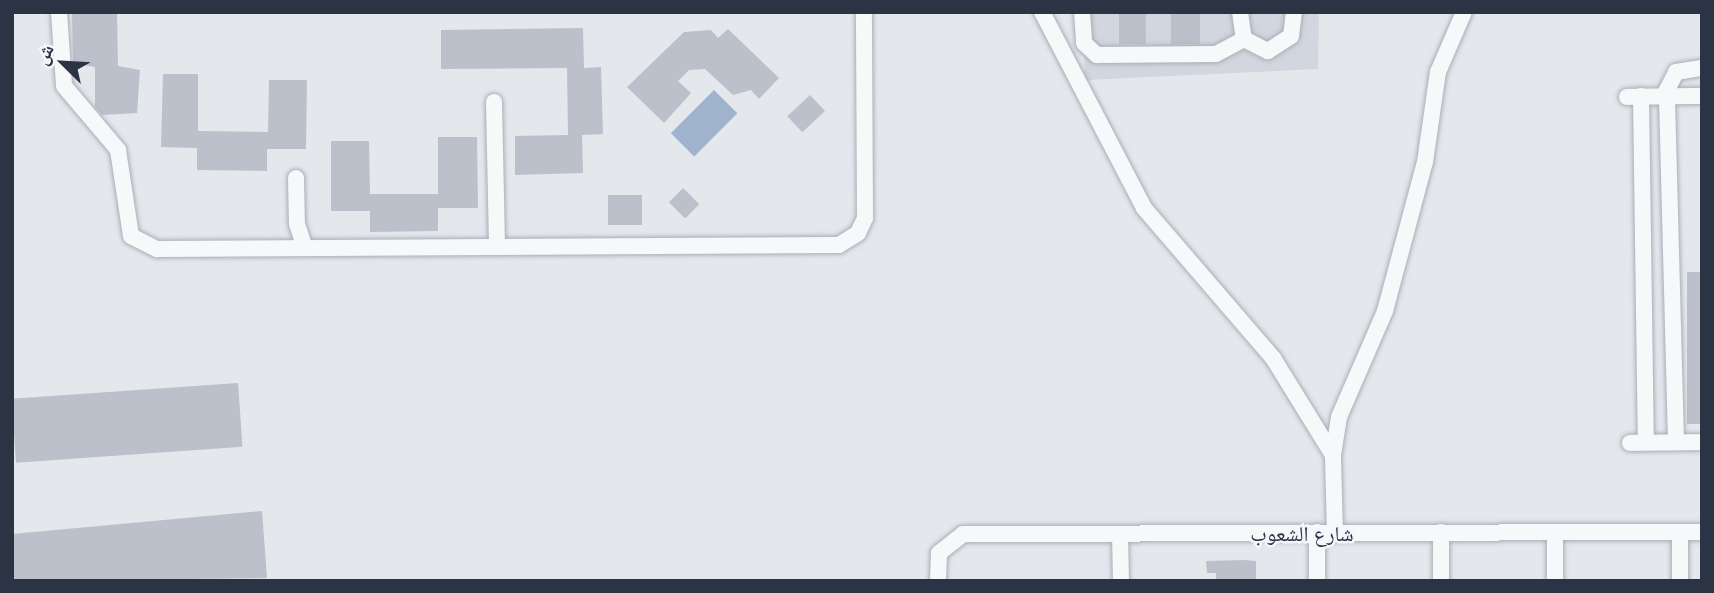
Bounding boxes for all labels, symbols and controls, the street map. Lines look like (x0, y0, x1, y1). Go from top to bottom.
north arrow (28, 28, 98, 98)
text: ش (29, 40, 58, 68)
street label: شارع الشعوب (1250, 520, 1354, 546)

